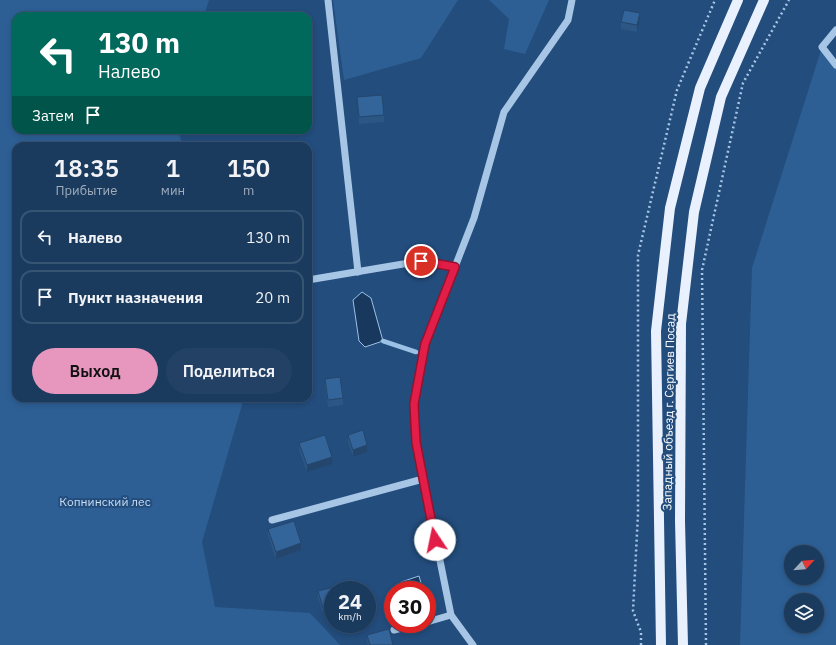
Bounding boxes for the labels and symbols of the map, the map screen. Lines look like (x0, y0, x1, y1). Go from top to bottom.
pin (404, 244, 438, 278)
street label: Западный объезд г. Сергиев Посад (659, 313, 678, 511)
park label: Копнинский лес (59, 494, 151, 509)
position arrow (414, 519, 456, 561)
north arrow (784, 545, 824, 585)
speed limit sign: 30 (384, 581, 436, 633)

